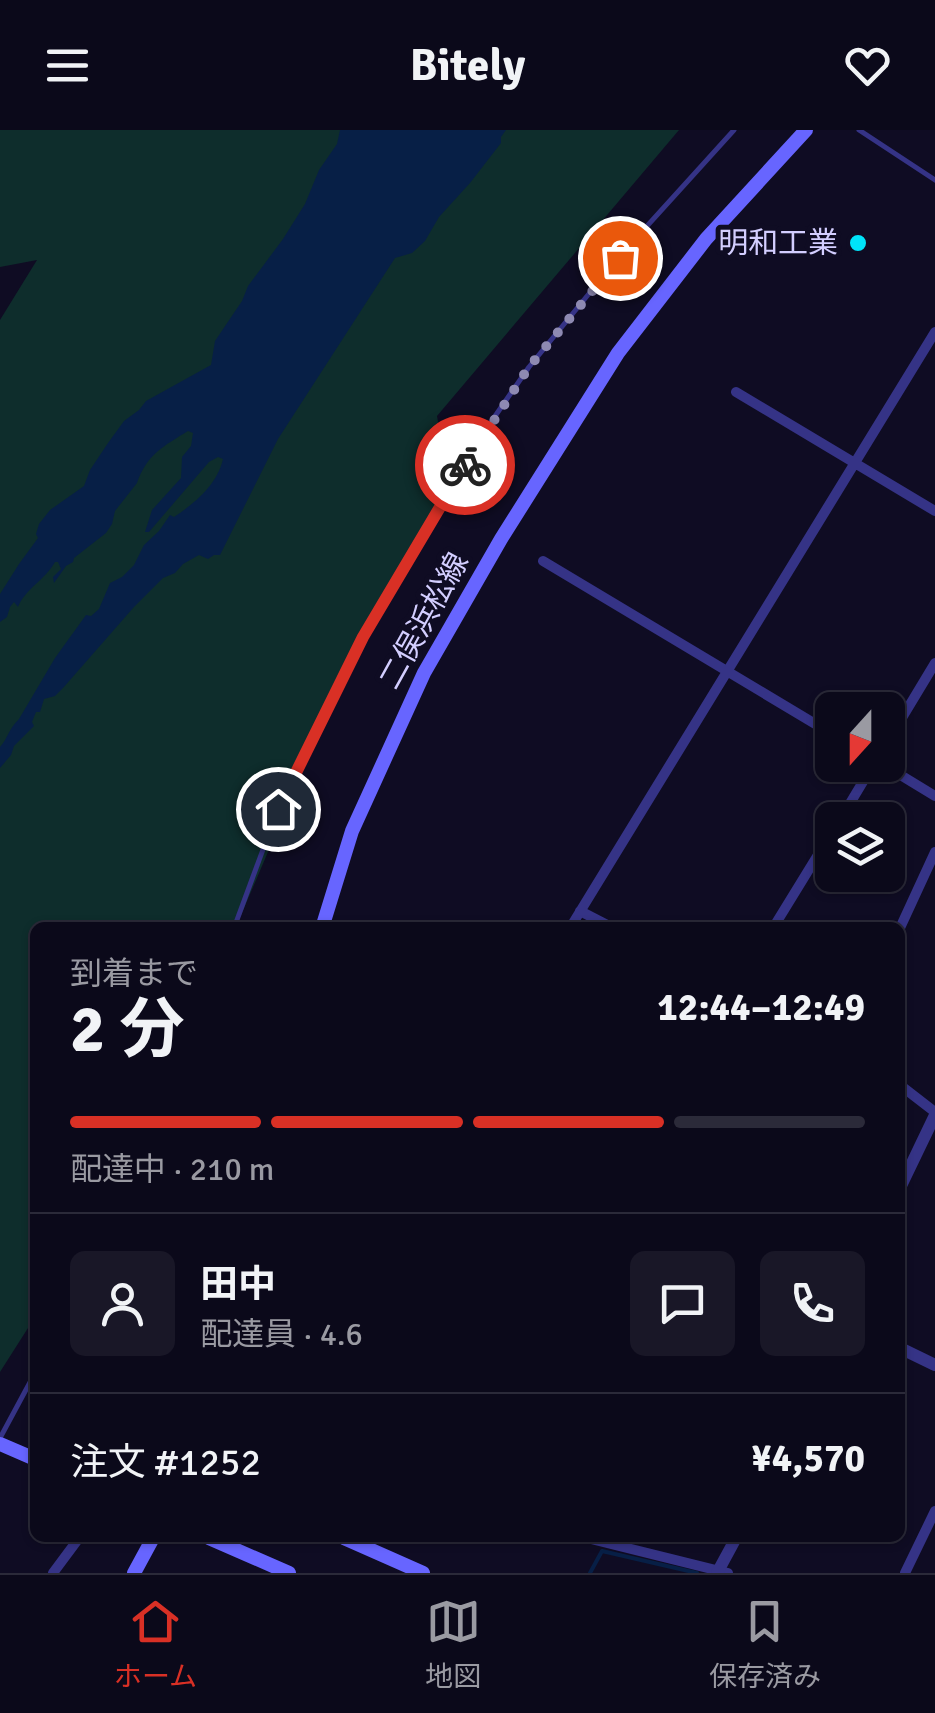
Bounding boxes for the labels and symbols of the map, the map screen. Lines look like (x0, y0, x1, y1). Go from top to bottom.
pin (578, 216, 663, 301)
place label: 明和工業 (718, 225, 838, 262)
marker: 明和工業 (847, 232, 869, 254)
courier (415, 415, 515, 515)
street label: 二俣浜松線 (371, 546, 477, 696)
north arrow (815, 692, 905, 782)
pin (236, 767, 321, 852)

